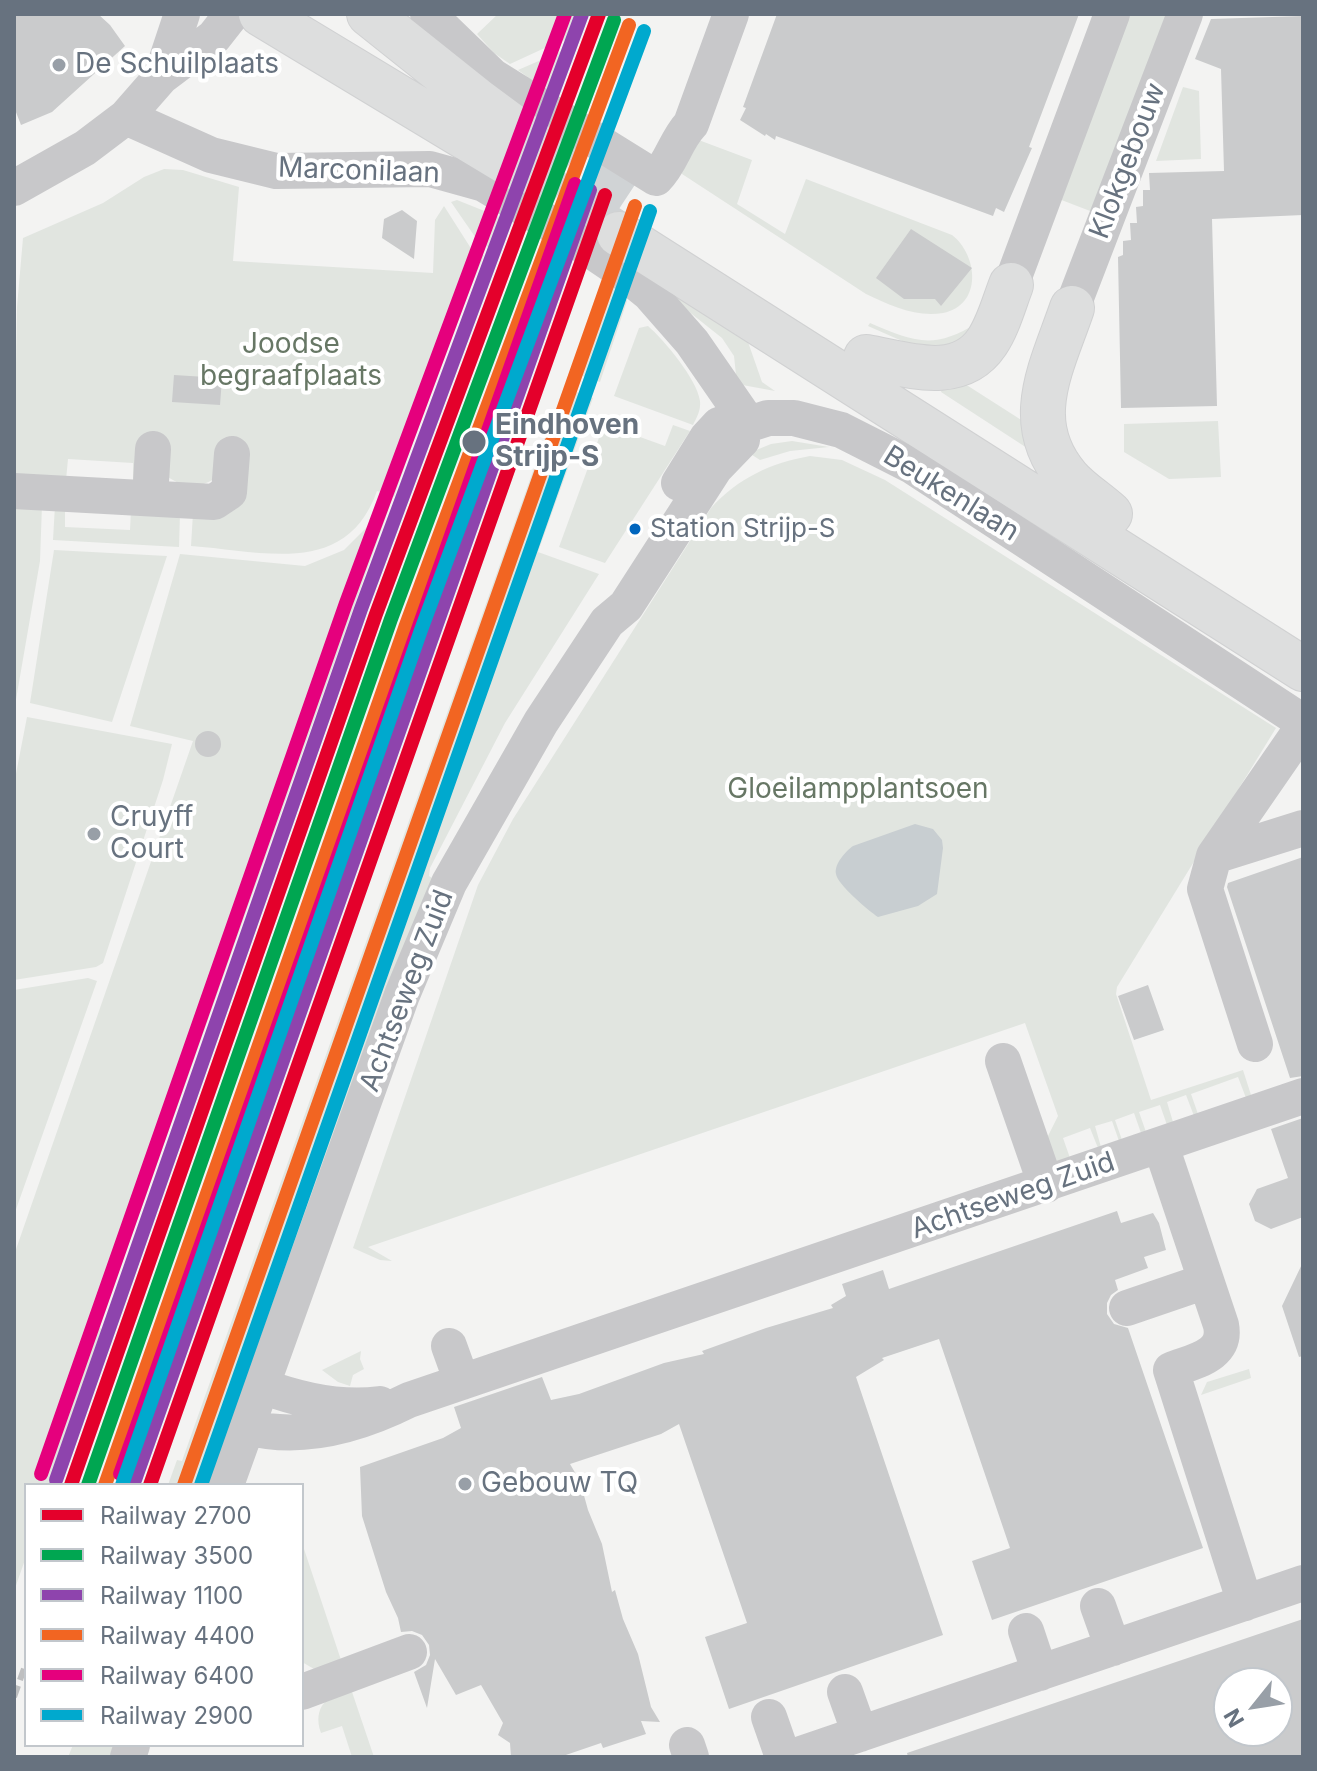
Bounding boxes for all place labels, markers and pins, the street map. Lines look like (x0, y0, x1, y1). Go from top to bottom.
place label: De Schuilplaats (75, 48, 279, 82)
marker: De Schuilplaats (50, 56, 68, 74)
place label: Eindhoven Strijp-S (495, 409, 639, 475)
marker: Eindhoven Strijp-S (460, 428, 488, 456)
place label: Station Strijp-S (650, 513, 836, 545)
marker: Station Strijp-S (627, 521, 643, 537)
place label: Cruyff Court (110, 801, 193, 867)
marker: Cruyff Court (85, 825, 103, 843)
place label: Gebouw TQ (481, 1467, 638, 1501)
marker: Gebouw TQ (456, 1475, 474, 1493)

